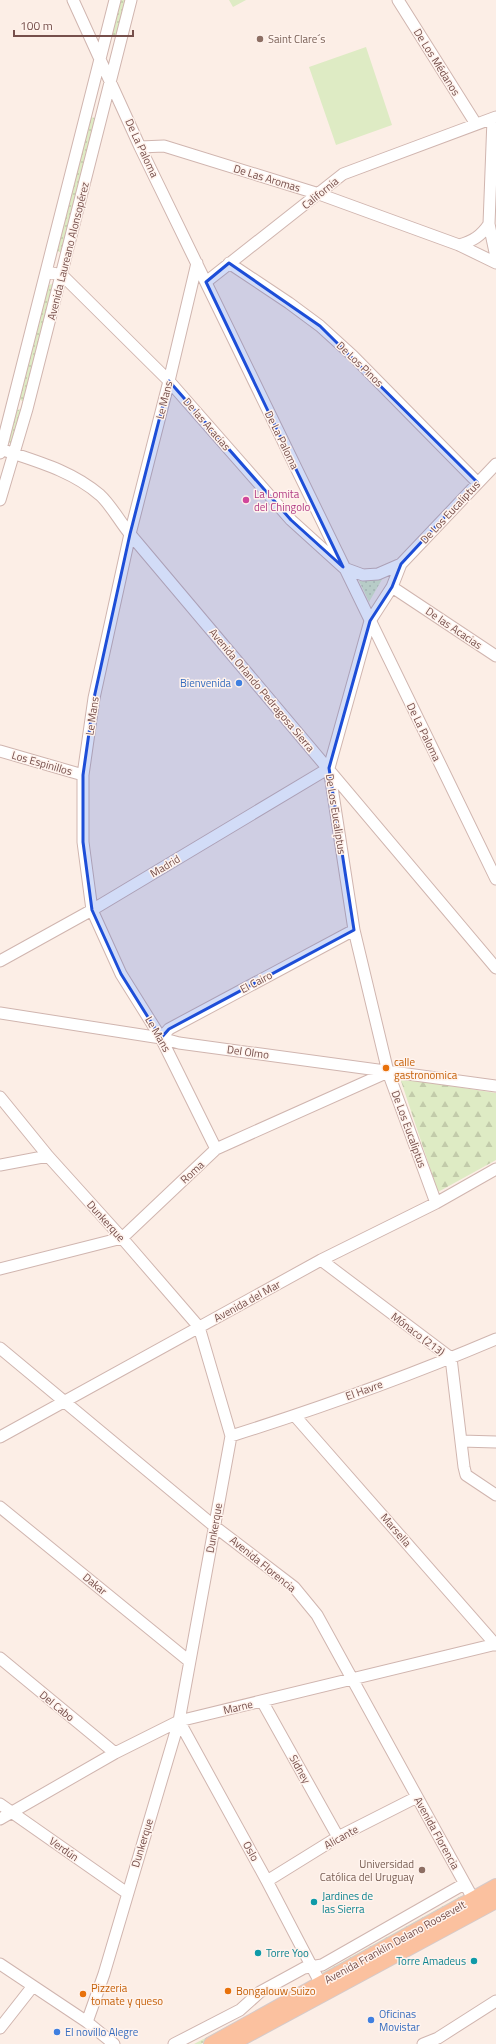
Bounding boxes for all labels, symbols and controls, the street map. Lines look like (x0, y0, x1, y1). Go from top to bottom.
scale bar (14, 12, 133, 38)
text: 100 m (20, 16, 53, 35)
street label: De Los Médanos (410, 25, 464, 99)
place label: Saint Clare´s (268, 31, 325, 47)
marker: Saint Clare´s (255, 34, 265, 44)
street label: De La Paloma (121, 116, 163, 181)
street label: De Las Aromas (232, 160, 302, 196)
street label: California (298, 173, 342, 213)
street label: Avenida Laureano Alonsopérez (43, 180, 93, 322)
street label: De Los Pinos (333, 338, 387, 390)
street label: Le Mans (152, 379, 176, 421)
street label: De las Acacias (180, 394, 234, 454)
street label: De La Paloma (261, 408, 303, 472)
street label: De Los Eucaliptus (416, 477, 484, 547)
place label: La Lomita del Chingolo (254, 486, 311, 515)
marker: La Lomita del Chingolo (241, 495, 251, 505)
street label: De las Acacias (422, 603, 486, 653)
street label: Avenida Orlando Pedragosa Sierra (205, 625, 319, 756)
place label: Bienvenida (180, 675, 231, 691)
marker: Bienvenida (234, 678, 244, 688)
street label: Le Mans (81, 696, 103, 736)
street label: De La Paloma (403, 700, 445, 764)
street label: Los Espinillos (10, 747, 74, 779)
street label: De Los Eucaliptus (322, 773, 350, 855)
street label: Madrid (147, 851, 183, 881)
street label: El Cairo (237, 967, 275, 997)
street label: Le Mans (141, 1013, 175, 1055)
street label: Del Olmo (226, 1041, 270, 1063)
place label: calle gastronomica (394, 1054, 458, 1083)
marker: calle gastronomica (381, 1063, 391, 1073)
street label: De Los Eucaliptus (388, 1088, 430, 1170)
street label: Roma (177, 1157, 208, 1187)
street label: Dunkerque (83, 1197, 129, 1245)
street label: Avenida del Mar (211, 1276, 283, 1326)
street label: Mónaco (213) (388, 1308, 448, 1360)
street label: El Havre (343, 1376, 385, 1404)
street label: Dunkerque (202, 1501, 226, 1554)
street label: Marsella (377, 1510, 415, 1551)
street label: Avenida Florencia (226, 1532, 300, 1596)
street label: Dakar (79, 1569, 111, 1599)
street label: Del Cabo (36, 1687, 78, 1725)
street label: Marne (222, 1696, 255, 1718)
street label: Sidney (286, 1752, 315, 1787)
street label: Avenida Florencia (410, 1794, 464, 1873)
street label: Dunkerque (127, 1816, 157, 1869)
street label: Alicante (321, 1821, 361, 1853)
street label: Verdún (46, 1833, 82, 1865)
street label: Oslo (239, 1838, 263, 1864)
place label: Universidad Católica del Uruguay (320, 1856, 415, 1885)
marker: Universidad Católica del Uruguay (417, 1865, 427, 1875)
place label: Jardines de las Sierra (322, 1888, 373, 1917)
street label: Avenida Franklin Delano Roosevelt (321, 1896, 469, 1988)
marker: Jardines de las Sierra (309, 1897, 319, 1907)
place label: Torre Yoo (266, 1945, 309, 1961)
marker: Torre Yoo (253, 1948, 263, 1958)
place label: Torre Amadeus (396, 1953, 466, 1969)
marker: Torre Amadeus (469, 1956, 479, 1966)
place label: Pizzeria tomate y queso (91, 1980, 163, 2009)
place label: Bongalouw Suizo (236, 1983, 316, 1999)
marker: Bongalouw Suizo (223, 1986, 233, 1996)
marker: Pizzeria tomate y queso (78, 1989, 88, 1999)
place label: Oficinas Movistar (379, 2006, 420, 2035)
marker: Oficinas Movistar (366, 2015, 376, 2025)
place label: El novillo Alegre (65, 2024, 139, 2040)
marker: El novillo Alegre (52, 2027, 62, 2037)

